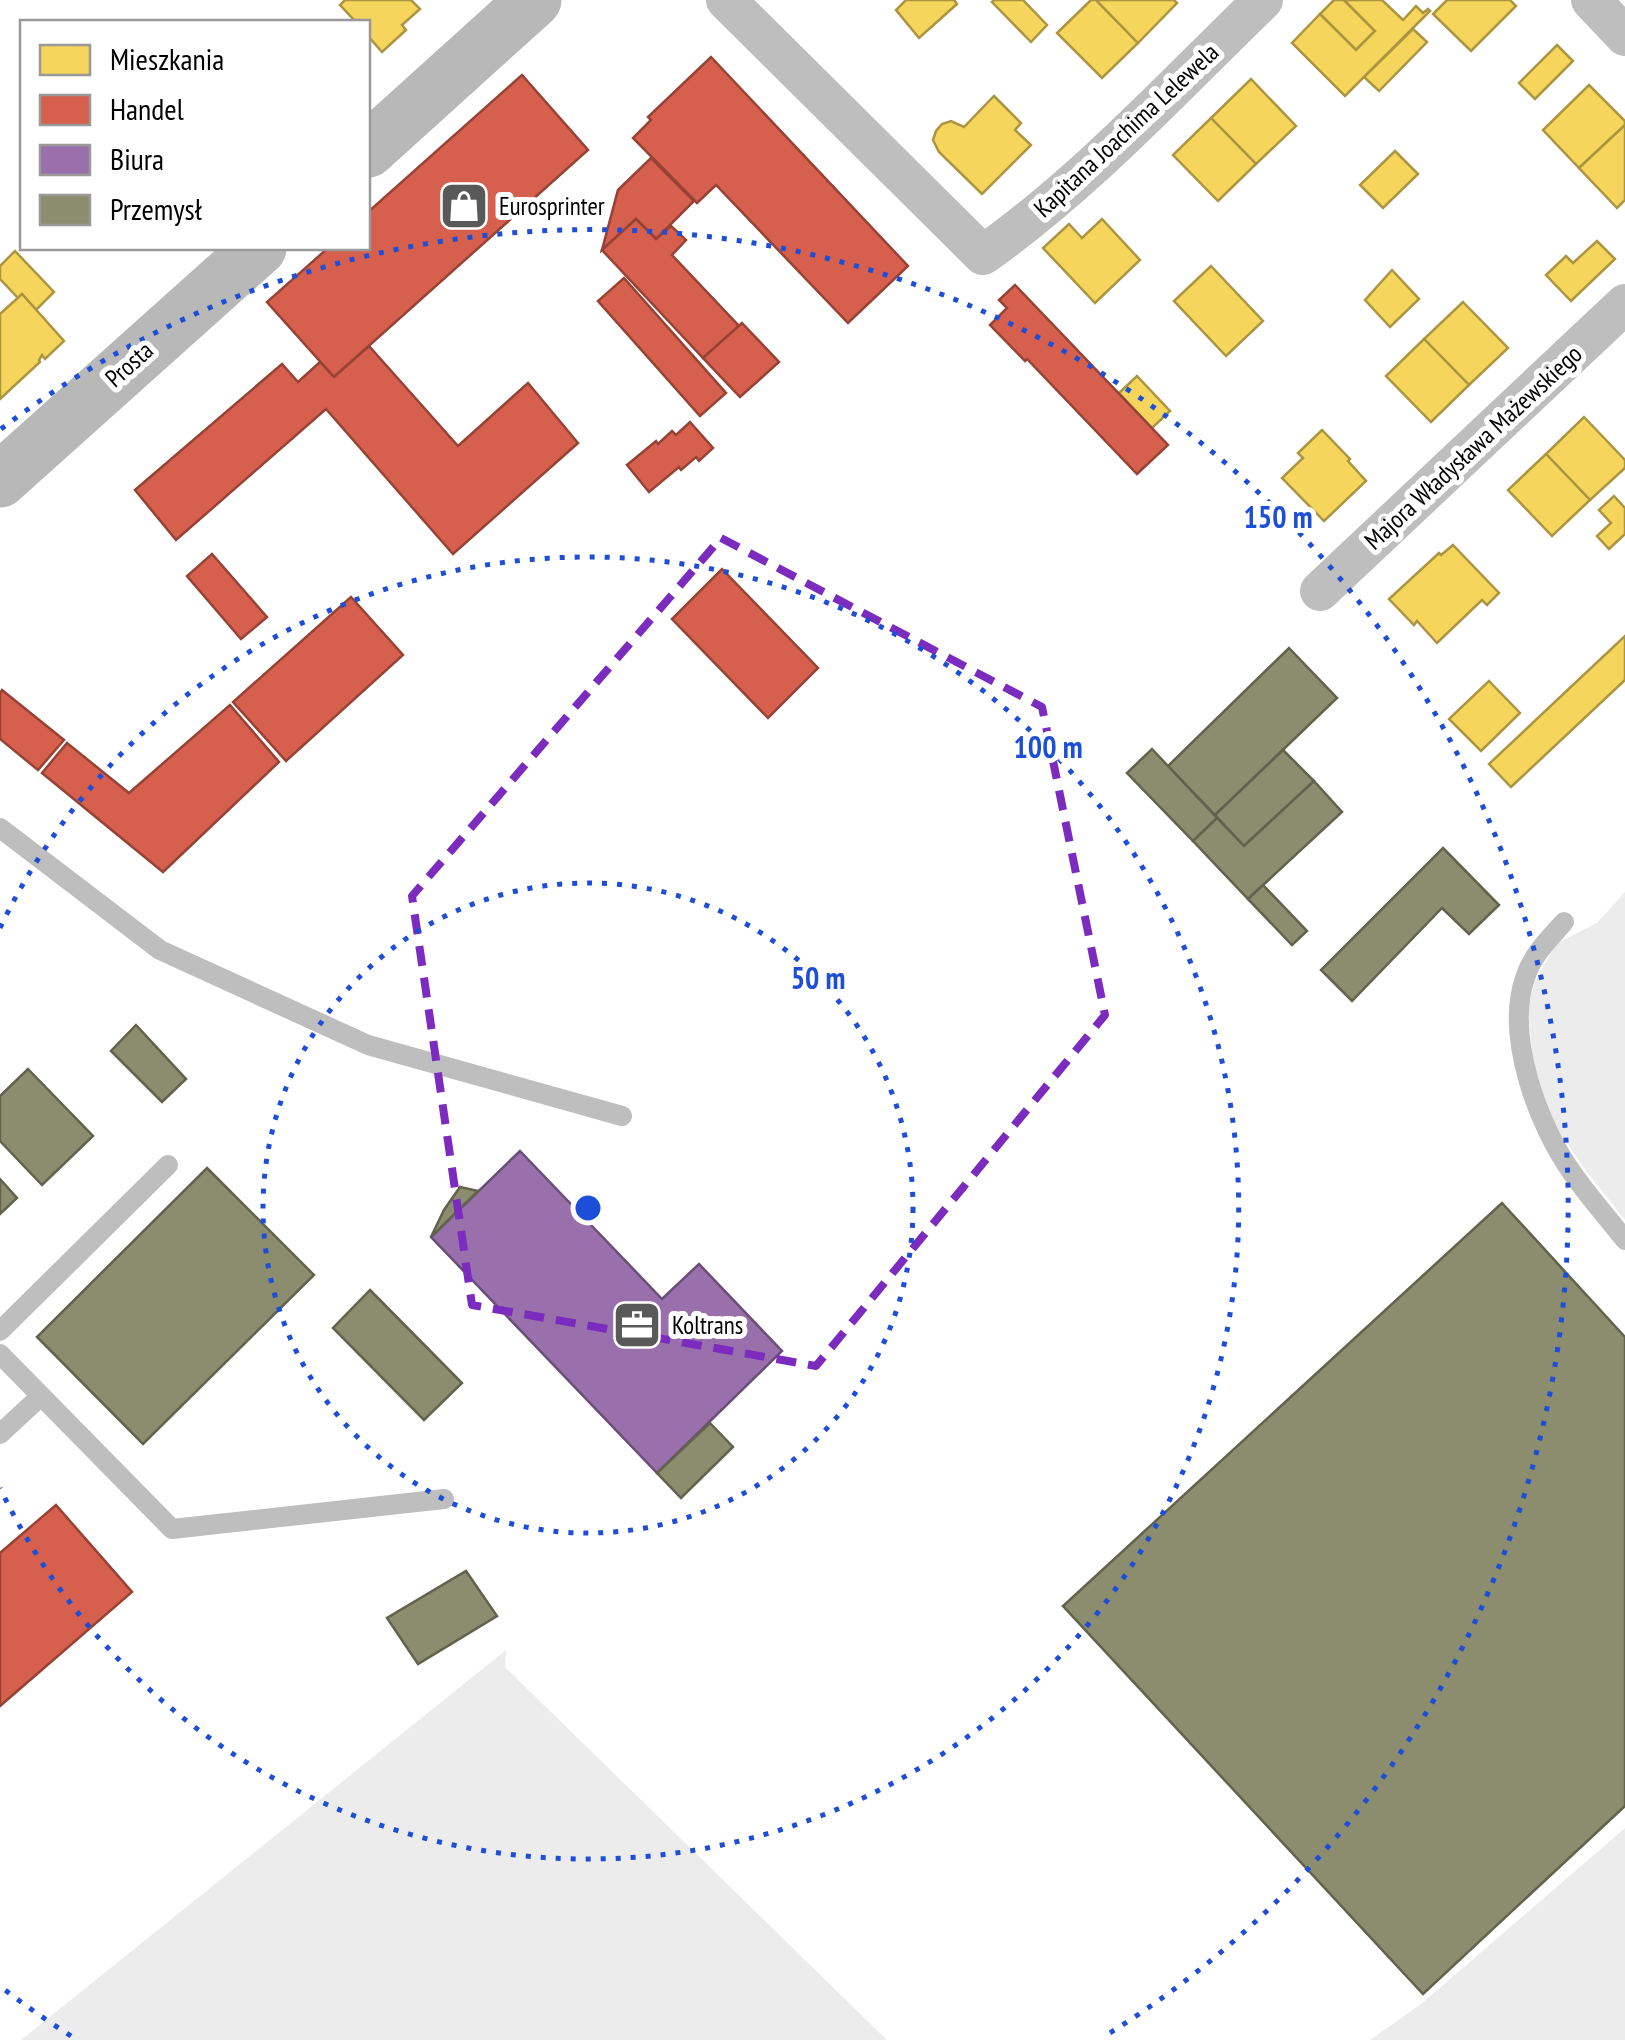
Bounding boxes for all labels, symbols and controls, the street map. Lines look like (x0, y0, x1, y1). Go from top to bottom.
legend (20, 20, 370, 250)
street label: Kapitana Joachima Lelewela (1027, 36, 1225, 224)
text: Mieszkania (110, 39, 224, 78)
text: Handel (110, 89, 184, 128)
text: Biura (110, 139, 164, 178)
shop icon: Eurosprinter (438, 180, 490, 232)
text: Przemysł (110, 189, 202, 228)
place label: Eurosprinter (499, 190, 605, 222)
street label: Prosta (98, 334, 160, 394)
street label: Majora Władysława Mażewskiego (1358, 338, 1588, 556)
text: 150 m (1243, 497, 1313, 536)
text: 100 m (1013, 727, 1083, 766)
text: 50 m (791, 958, 845, 997)
centre of rings (570, 1190, 606, 1226)
office icon: Koltrans (611, 1299, 663, 1351)
place label: Koltrans (672, 1309, 743, 1341)

